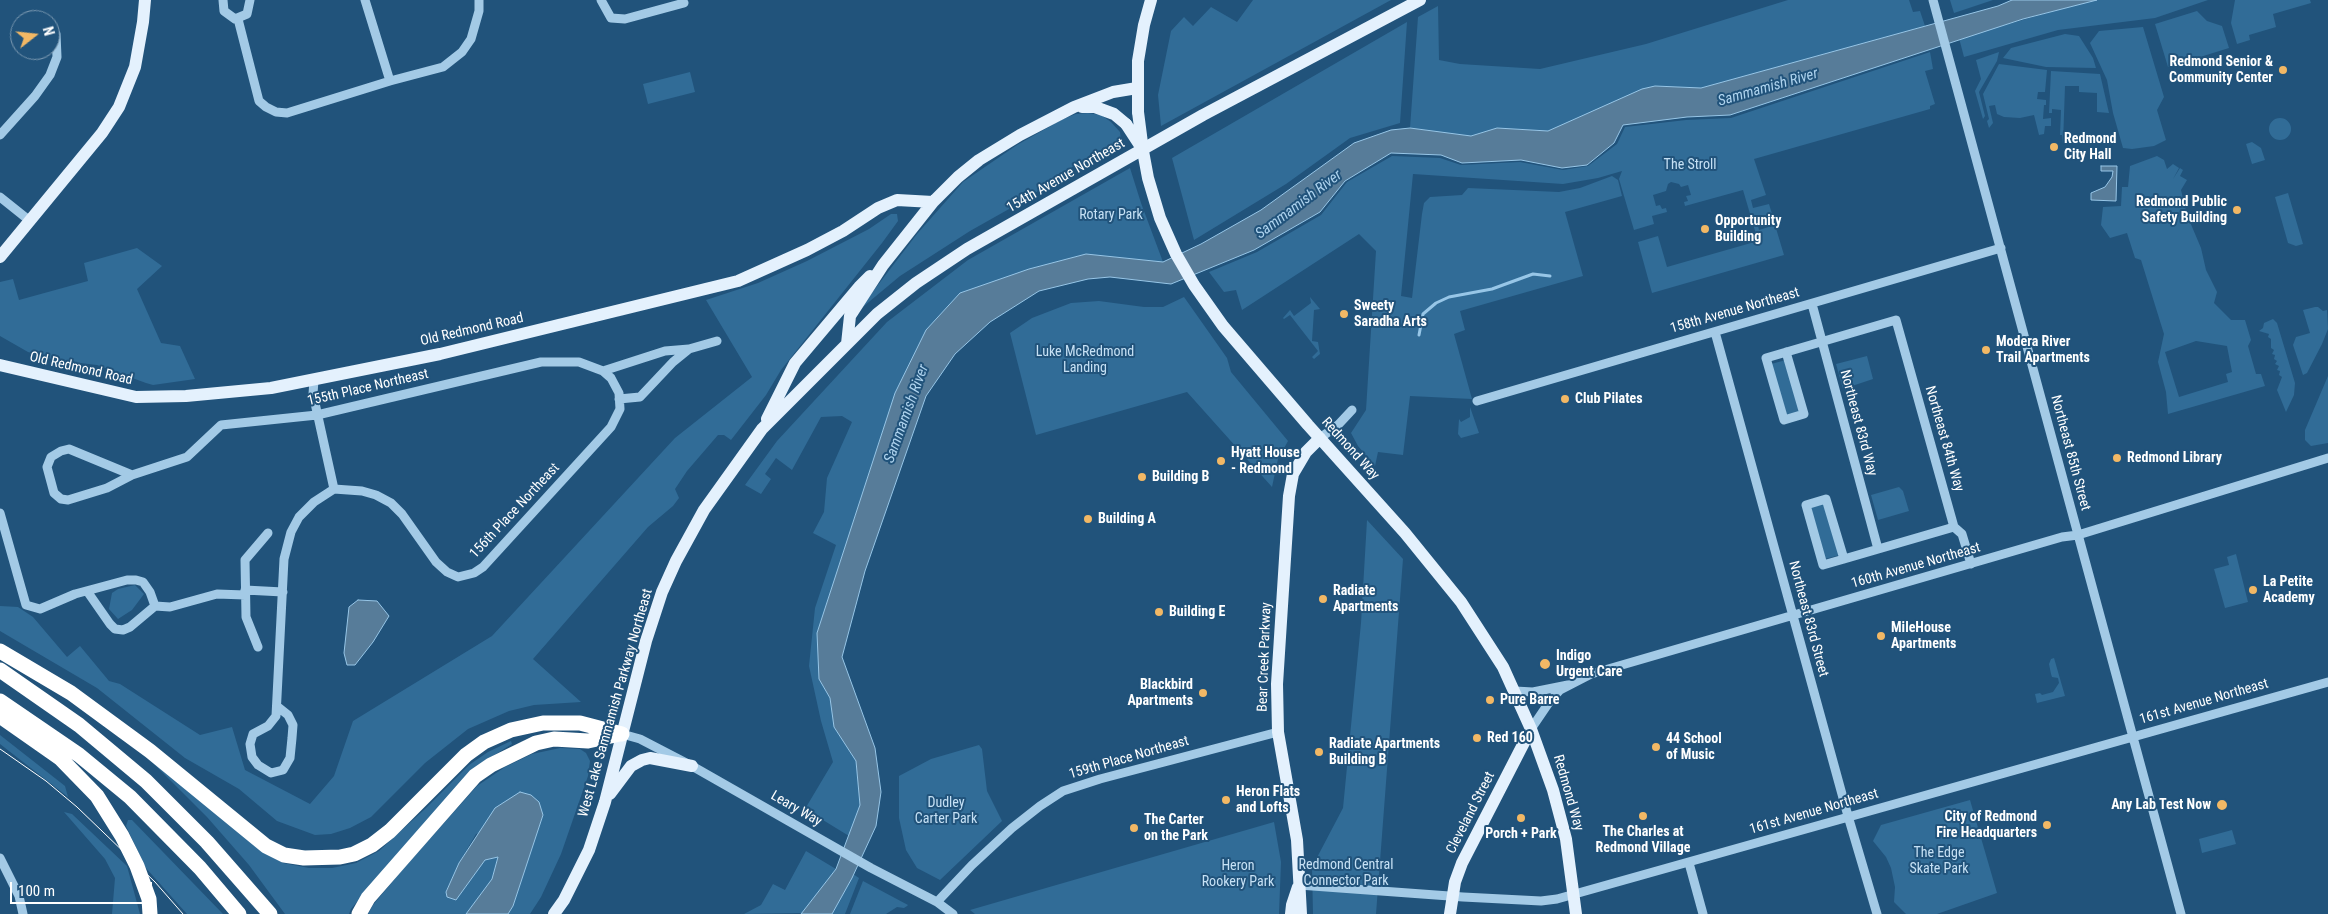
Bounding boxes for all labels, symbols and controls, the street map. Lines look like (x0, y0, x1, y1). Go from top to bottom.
north arrow (10, 10, 60, 60)
text: N (40, 25, 57, 37)
place label: Redmond Senior & Community Center (2169, 54, 2273, 86)
marker: Redmond Senior & Community Center (2277, 64, 2289, 76)
water label: Sammamish River (1716, 65, 1820, 111)
place label: Redmond City Hall (2064, 131, 2117, 164)
street label: 154th Avenue Northeast (1004, 135, 1128, 217)
marker: Redmond City Hall (2048, 141, 2060, 153)
park label: The Stroll (1664, 157, 1716, 173)
water label: Sammamish River (1252, 167, 1346, 243)
place label: Redmond Public Safety Building (2136, 194, 2227, 226)
marker: Redmond Public Safety Building (2231, 204, 2243, 216)
park label: Rotary Park (1079, 207, 1143, 223)
place label: Opportunity Building (1715, 213, 1781, 246)
marker: Opportunity Building (1699, 223, 1711, 235)
street label: 158th Avenue Northeast (1669, 285, 1801, 337)
place label: Sweety Saradha Arts (1354, 298, 1427, 331)
marker: Sweety Saradha Arts (1338, 308, 1350, 320)
street label: Old Redmond Road (419, 310, 525, 350)
place label: Modera River Trail Apartments (1996, 334, 2090, 367)
park label: Luke McRedmond Landing (1036, 344, 1134, 377)
marker: Modera River Trail Apartments (1980, 344, 1992, 356)
street label: Old Redmond Road (28, 349, 134, 389)
water label: Sammamish River (881, 362, 933, 466)
street label: 155th Place Northeast (306, 366, 430, 410)
street label: Northeast 83rd Way (1836, 368, 1880, 478)
street label: Northeast 84th Way (1921, 384, 1967, 494)
place label: Club Pilates (1575, 391, 1643, 407)
marker: Club Pilates (1559, 393, 1571, 405)
street label: Northeast 85th Street (2046, 393, 2094, 513)
street label: Redmond Way (1318, 414, 1382, 484)
place label: Hyatt House - Redmond (1231, 445, 1300, 478)
place label: Redmond Library (2127, 450, 2222, 466)
marker: Redmond Library (2111, 452, 2123, 464)
marker: Hyatt House - Redmond (1215, 455, 1227, 467)
street label: 156th Place Northeast (467, 460, 563, 562)
place label: Building B (1152, 469, 1209, 485)
marker: Building B (1136, 471, 1148, 483)
place label: Building A (1098, 511, 1156, 527)
marker: Building A (1082, 513, 1094, 525)
street label: 160th Avenue Northeast (1850, 540, 1982, 592)
street label: Northeast 83rd Street (1784, 559, 1832, 679)
place label: La Petite Academy (2263, 574, 2315, 606)
place label: Radiate Apartments (1333, 583, 1398, 616)
marker: La Petite Academy (2247, 584, 2259, 596)
street label: West Lake Sammamish Parkway Northeast (575, 587, 657, 819)
marker: Radiate Apartments (1317, 593, 1329, 605)
street label: Bear Creek Parkway (1255, 602, 1275, 712)
place label: Building E (1169, 604, 1225, 620)
marker: Building E (1153, 606, 1165, 618)
place label: MileHouse Apartments (1891, 620, 1956, 652)
marker: MileHouse Apartments (1875, 630, 1887, 642)
place label: Indigo Urgent Care (1556, 648, 1622, 680)
marker: Indigo Urgent Care (1538, 657, 1552, 671)
street label: 161st Avenue Northeast (2138, 676, 2270, 728)
place label: Blackbird Apartments (1128, 677, 1193, 710)
marker: Blackbird Apartments (1197, 687, 1209, 699)
place label: Pure Barre (1500, 692, 1560, 708)
marker: Pure Barre (1484, 694, 1496, 706)
place label: Red 160 (1487, 730, 1533, 746)
place label: 44 School of Music (1666, 731, 1722, 764)
marker: Red 160 (1471, 732, 1483, 744)
street label: 159th Place Northeast (1067, 733, 1191, 783)
place label: Radiate Apartments Building B (1329, 736, 1440, 769)
marker: 44 School of Music (1650, 741, 1662, 753)
marker: Radiate Apartments Building B (1313, 746, 1325, 758)
street label: Redmond Way (1549, 753, 1587, 833)
street label: Cleveland Street (1443, 769, 1499, 857)
place label: Heron Flats and Lofts (1236, 784, 1300, 816)
street label: 161st Avenue Northeast (1748, 786, 1880, 838)
street label: Leary Way (767, 788, 825, 830)
marker: Heron Flats and Lofts (1220, 794, 1232, 806)
park label: Dudley Carter Park (915, 795, 977, 828)
place label: Any Lab Test Now (2111, 797, 2211, 813)
marker: Any Lab Test Now (2215, 798, 2229, 812)
place label: City of Redmond Fire Headquarters (1936, 809, 2037, 842)
marker: The Charles at Redmond Village (1637, 810, 1649, 822)
place label: The Carter on the Park (1144, 812, 1208, 844)
marker: Porch + Park (1515, 812, 1527, 824)
marker: City of Redmond Fire Headquarters (2041, 819, 2053, 831)
marker: The Carter on the Park (1128, 822, 1140, 834)
place label: The Charles at Redmond Village (1596, 824, 1690, 856)
place label: Porch + Park (1485, 826, 1557, 842)
park label: The Edge Skate Park (1909, 845, 1969, 878)
park label: Redmond Central Connector Park (1299, 857, 1393, 890)
park label: Heron Rookery Park (1202, 858, 1274, 890)
scale bar (12, 872, 155, 904)
text: 100 m (18, 882, 55, 900)

